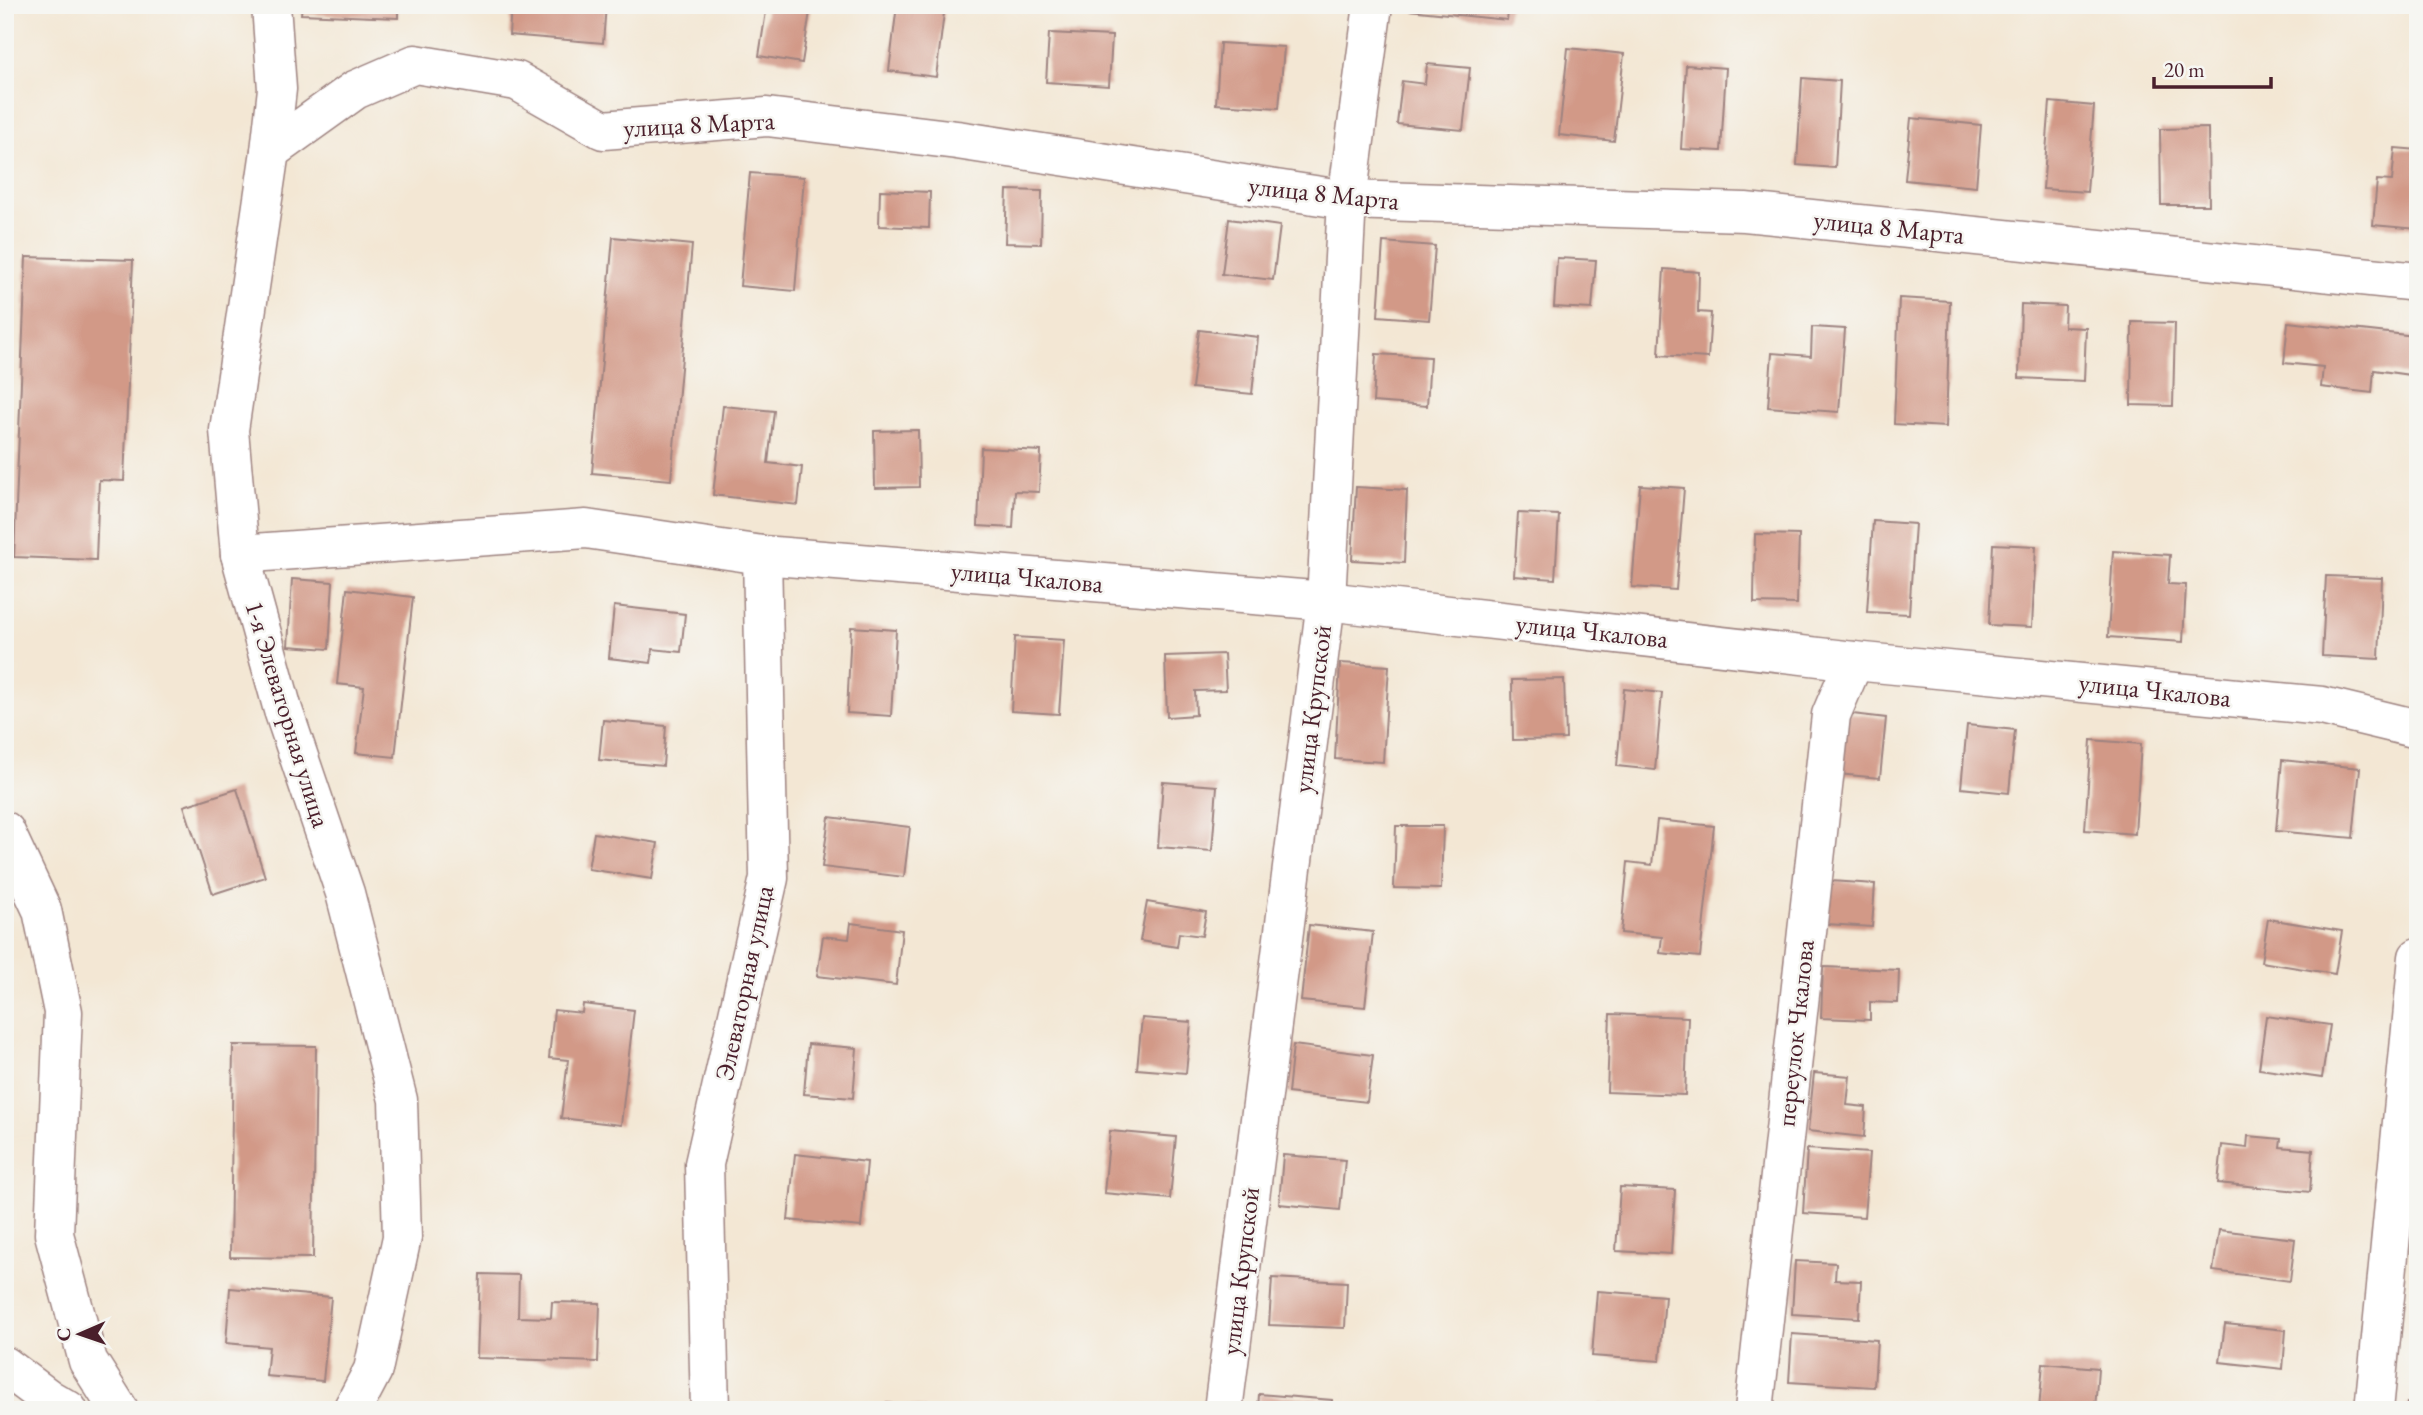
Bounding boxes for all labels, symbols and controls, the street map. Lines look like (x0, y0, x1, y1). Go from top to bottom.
scale bar (2154, 46, 2271, 90)
text: 20 m (2164, 56, 2205, 83)
street label: улица 8 Марта (623, 103, 776, 145)
street label: улица 8 Марта (1247, 168, 1402, 218)
street label: улица 8 Марта (1812, 202, 1967, 252)
street label: улица Чкалова (949, 553, 1105, 601)
street label: 1-я Элеваторная улица (237, 597, 339, 832)
street label: улица Чкалова (1514, 606, 1670, 656)
street label: улица Крупской (1285, 623, 1339, 795)
street label: улица Чкалова (2077, 665, 2233, 715)
street label: Элеваторная улица (707, 882, 781, 1084)
street label: переулок Чкалова (1768, 937, 1822, 1128)
street label: улица Крупской (1213, 1185, 1267, 1357)
north arrow (46, 1300, 116, 1370)
text: С (51, 1327, 76, 1342)

